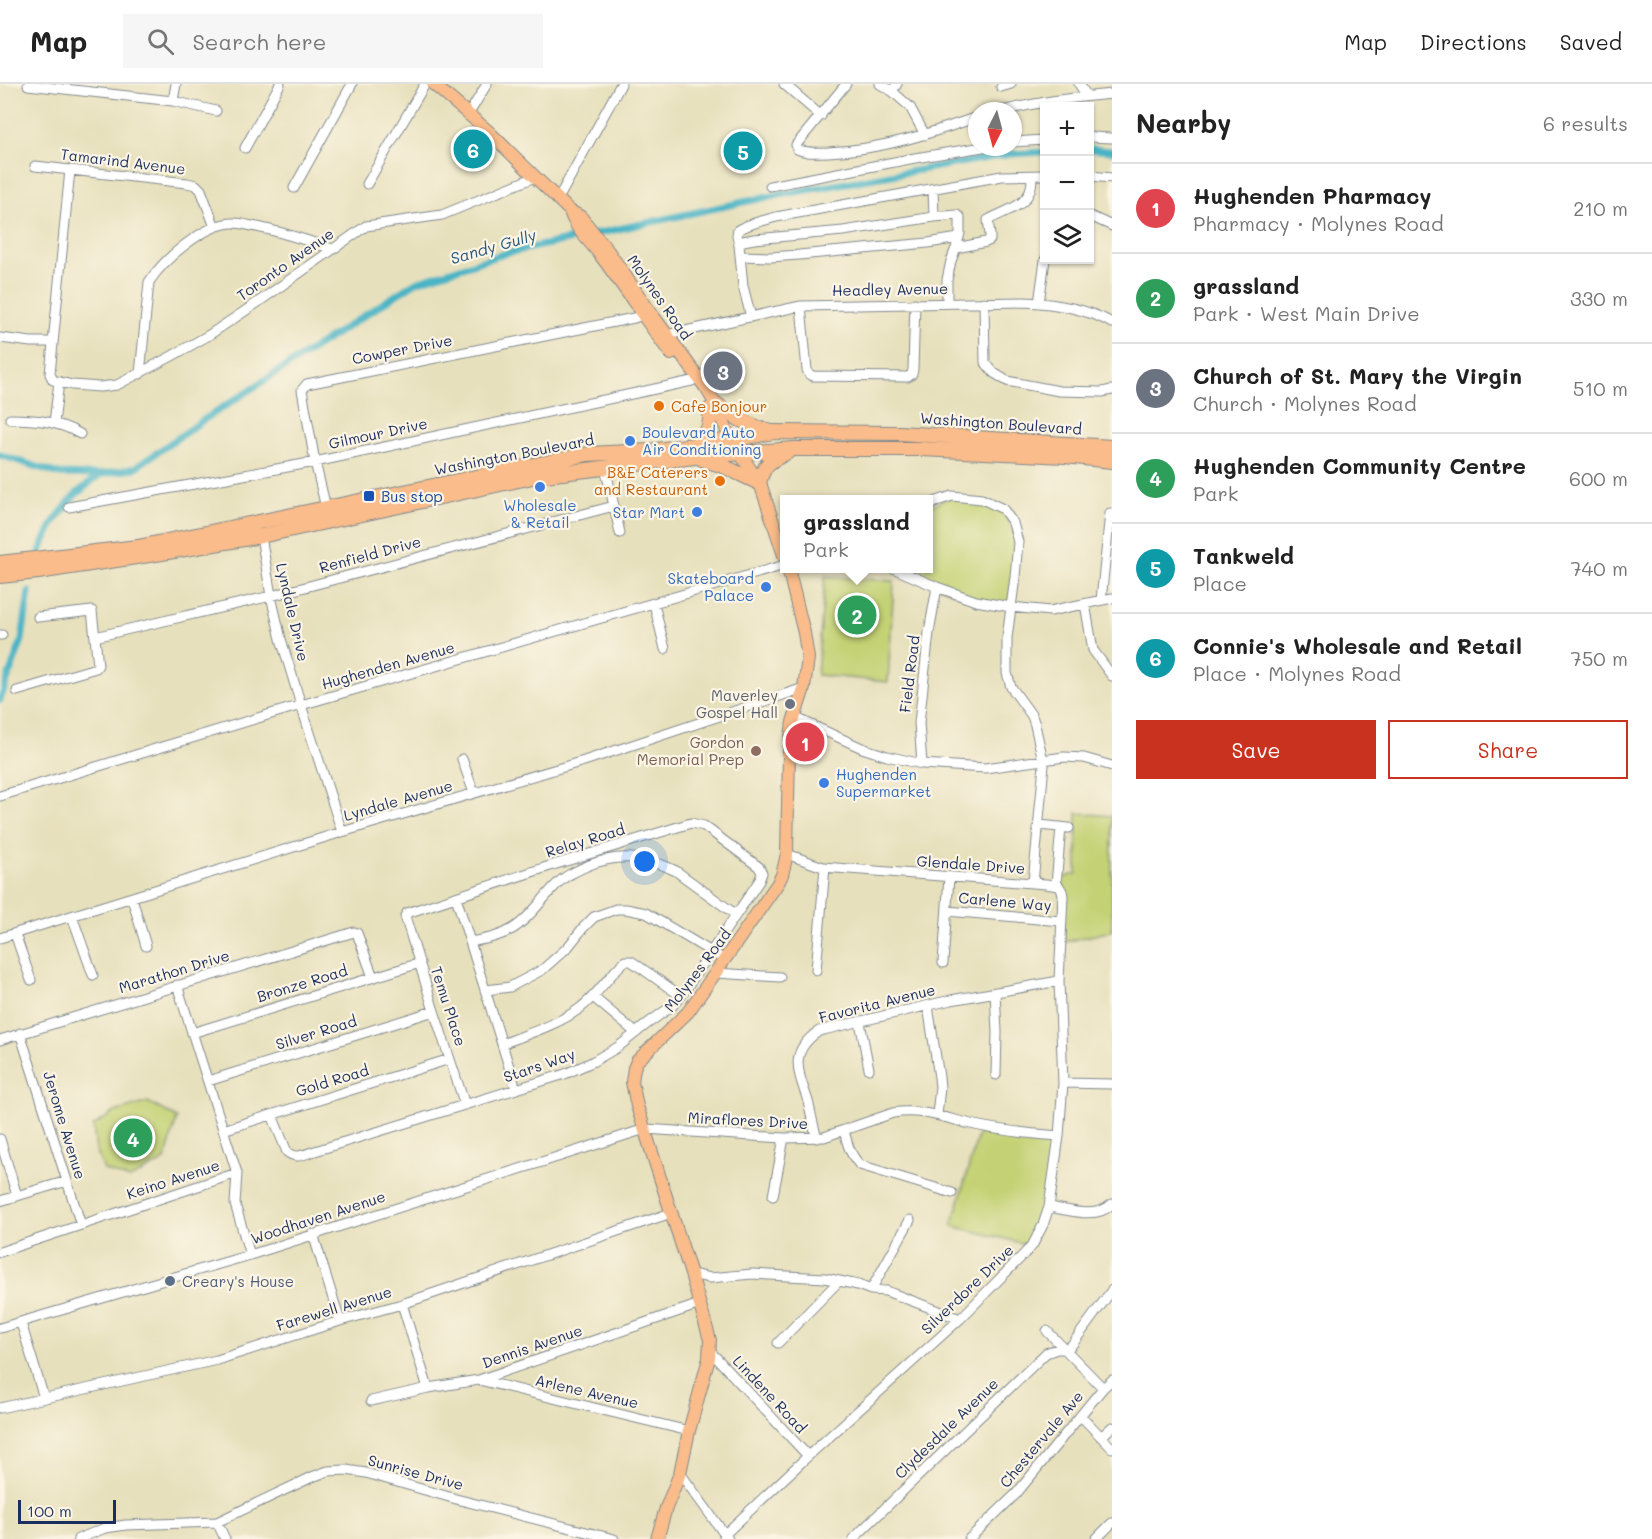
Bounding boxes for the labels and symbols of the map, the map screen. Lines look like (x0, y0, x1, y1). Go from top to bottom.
north arrow (968, 102, 1022, 156)
pin: 6 (454, 126, 492, 172)
pin: 5 (724, 128, 762, 174)
street label: Tamarind Avenue (59, 143, 187, 179)
street label: Toronto Avenue (232, 223, 338, 305)
water label: Sandy Gully (448, 224, 539, 268)
street label: Molynes Road (623, 251, 697, 343)
street label: Headley Avenue (832, 278, 948, 300)
street label: Cowper Drive (350, 329, 454, 369)
pin: 3 (704, 348, 742, 394)
place label: Cafe Bonjour (671, 396, 767, 416)
marker: Cafe Bonjour (652, 399, 666, 413)
street label: Washington Boulevard (919, 407, 1083, 439)
street label: Gilmour Drive (327, 413, 429, 453)
place label: Boulevard Auto Air Conditioning (642, 422, 762, 459)
street label: Washington Boulevard (432, 429, 596, 479)
marker: Boulevard Auto Air Conditioning (623, 434, 637, 448)
place label: B&E Caterers and Restaurant (594, 462, 708, 499)
marker: B&E Caterers and Restaurant (713, 474, 727, 488)
marker: Wholesale & Retail (533, 480, 547, 494)
place label: Bus stop (381, 486, 443, 506)
marker: Bus stop (362, 489, 376, 503)
place label: Wholesale & Retail (503, 495, 577, 532)
place label: Star Mart (613, 502, 685, 522)
marker: Star Mart (690, 505, 704, 519)
street label: Renfield Drive (317, 531, 423, 577)
street label: Lyndale Drive (272, 561, 314, 663)
place label: Skateboard Palace (668, 568, 754, 605)
marker: Skateboard Palace (759, 580, 773, 594)
pin: 2 (838, 592, 876, 638)
street label: Field Road (894, 634, 924, 714)
street label: Hughenden Avenue (319, 636, 457, 694)
place label: Maverley Gospel Hall (696, 685, 778, 722)
marker: Maverley Gospel Hall (783, 697, 797, 711)
pin: 1 (786, 720, 824, 764)
place label: Gordon Memorial Prep (637, 732, 744, 769)
marker: Gordon Memorial Prep (749, 744, 763, 758)
place label: Hughenden Supermarket (836, 764, 931, 801)
street label: Lyndale Avenue (341, 775, 455, 825)
marker: Hughenden Supermarket (817, 776, 831, 790)
street label: Relay Road (543, 818, 627, 862)
your location (630, 847, 659, 876)
street label: Glendale Drive (916, 850, 1026, 878)
street label: Carlene Way (958, 887, 1053, 915)
street label: Molynes Road (659, 924, 735, 1016)
street label: Marathon Drive (116, 945, 232, 997)
street label: Bronze Road (254, 960, 350, 1006)
street label: Temu Place (427, 963, 471, 1049)
street label: Favorita Avenue (817, 979, 937, 1027)
street label: Silver Road (273, 1010, 359, 1054)
street label: Stars Way (501, 1043, 578, 1087)
street label: Gold Road (293, 1059, 371, 1101)
street label: Jerome Avenue (39, 1069, 91, 1181)
street label: Miraflores Drive (687, 1107, 809, 1133)
pin: 4 (114, 1116, 152, 1160)
street label: Keino Avenue (124, 1155, 222, 1203)
street label: Woodhaven Avenue (248, 1186, 388, 1248)
street label: Silverdore Drive (916, 1240, 1018, 1338)
place label: Creary's House (182, 1271, 294, 1291)
marker: Creary's House (163, 1274, 177, 1288)
street label: Farewell Avenue (274, 1281, 394, 1335)
street label: Dennis Avenue (479, 1319, 585, 1373)
street label: Lindene Road (729, 1351, 811, 1437)
street label: Arlene Avenue (533, 1369, 641, 1413)
street label: Clydesdale Avenue (890, 1373, 1002, 1483)
street label: Chestervale Ave (995, 1386, 1087, 1492)
street label: Sunrise Drive (366, 1450, 466, 1494)
scale bar (18, 1497, 116, 1524)

